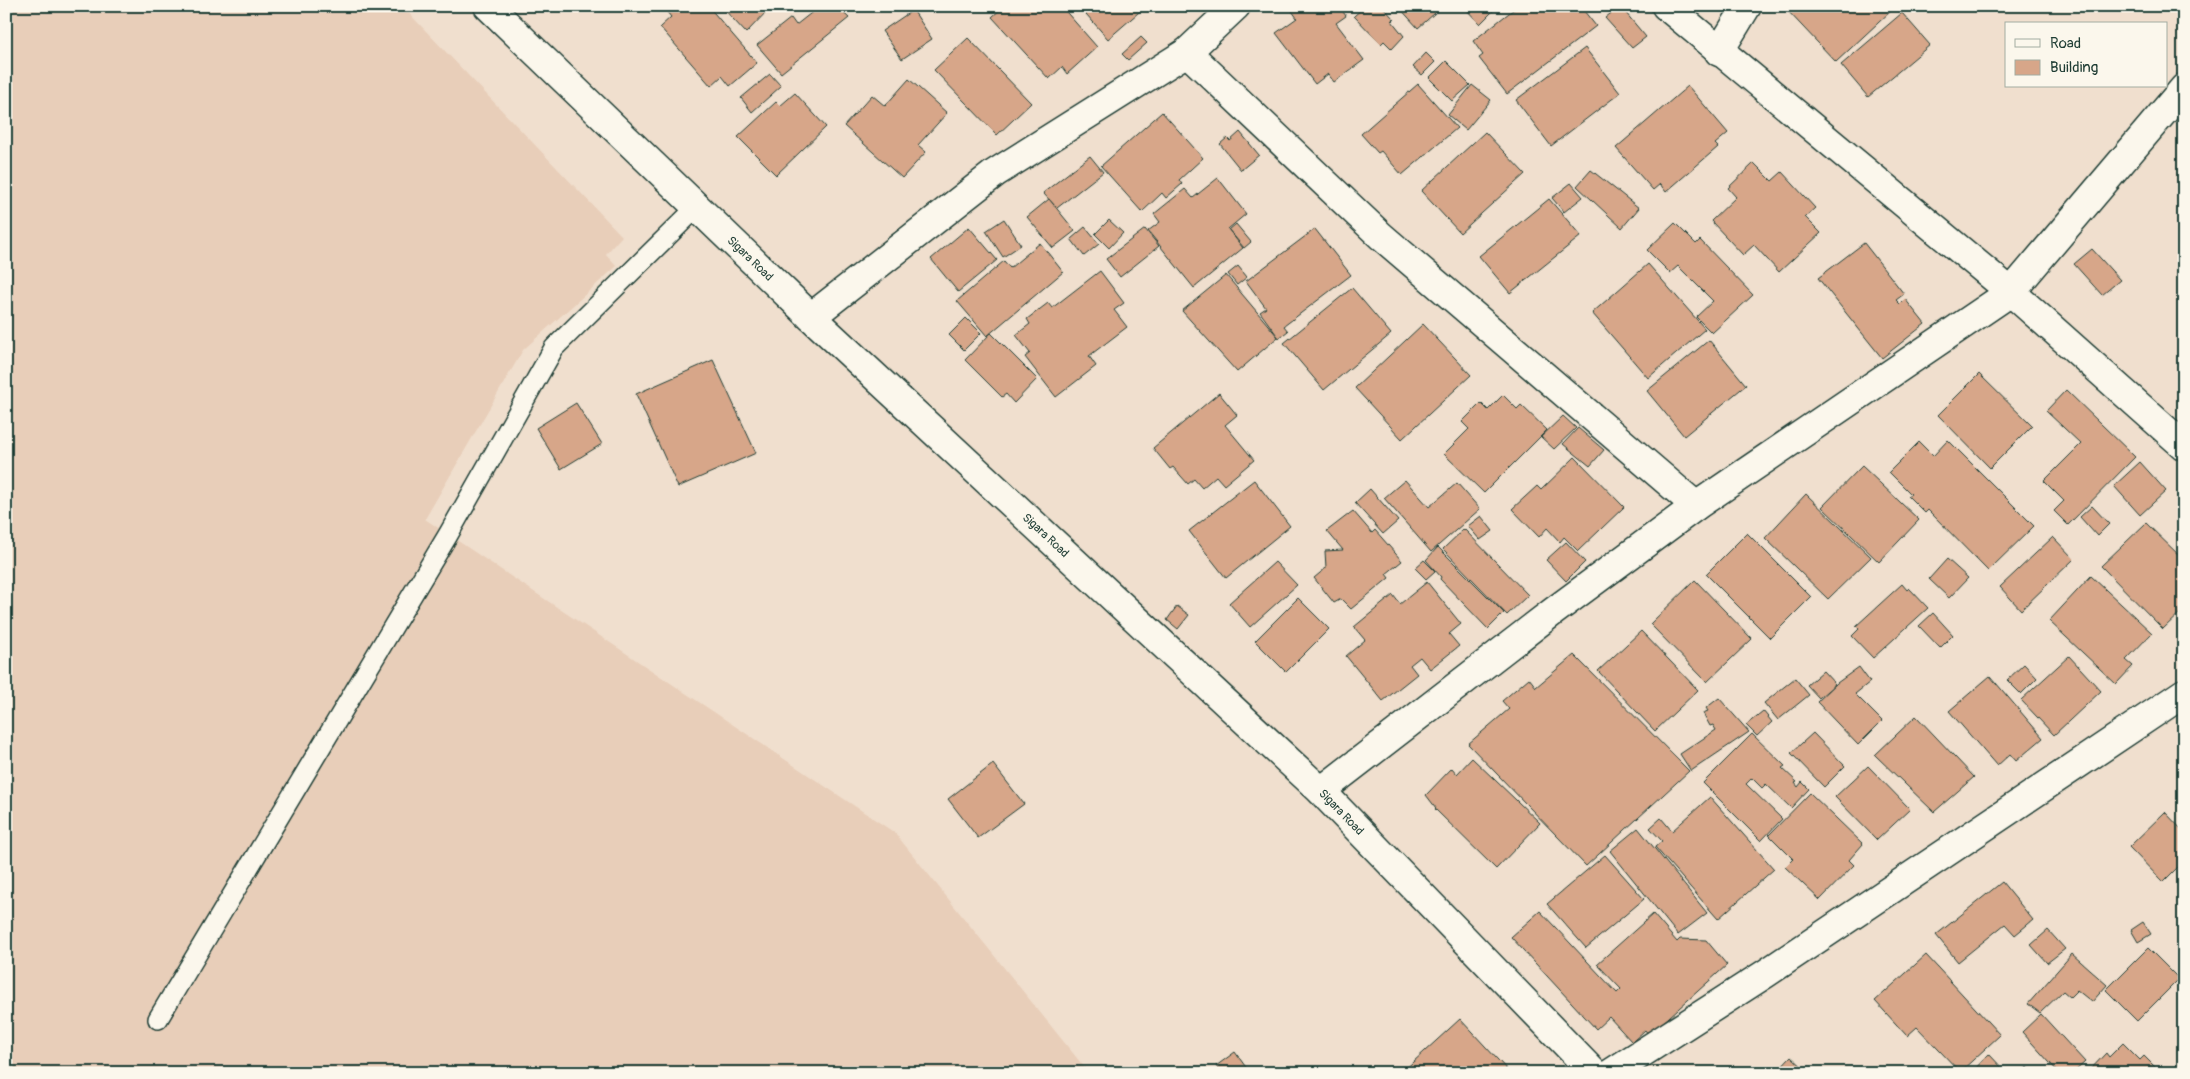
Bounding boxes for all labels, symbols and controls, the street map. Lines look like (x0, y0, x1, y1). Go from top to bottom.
legend (2005, 22, 2168, 88)
text: Road (2050, 34, 2081, 53)
text: Building (2050, 58, 2098, 77)
street label: Sigara Road (724, 233, 776, 284)
street label: Sigara Road (1019, 510, 1072, 561)
street label: Sigara Road (1315, 786, 1367, 839)

